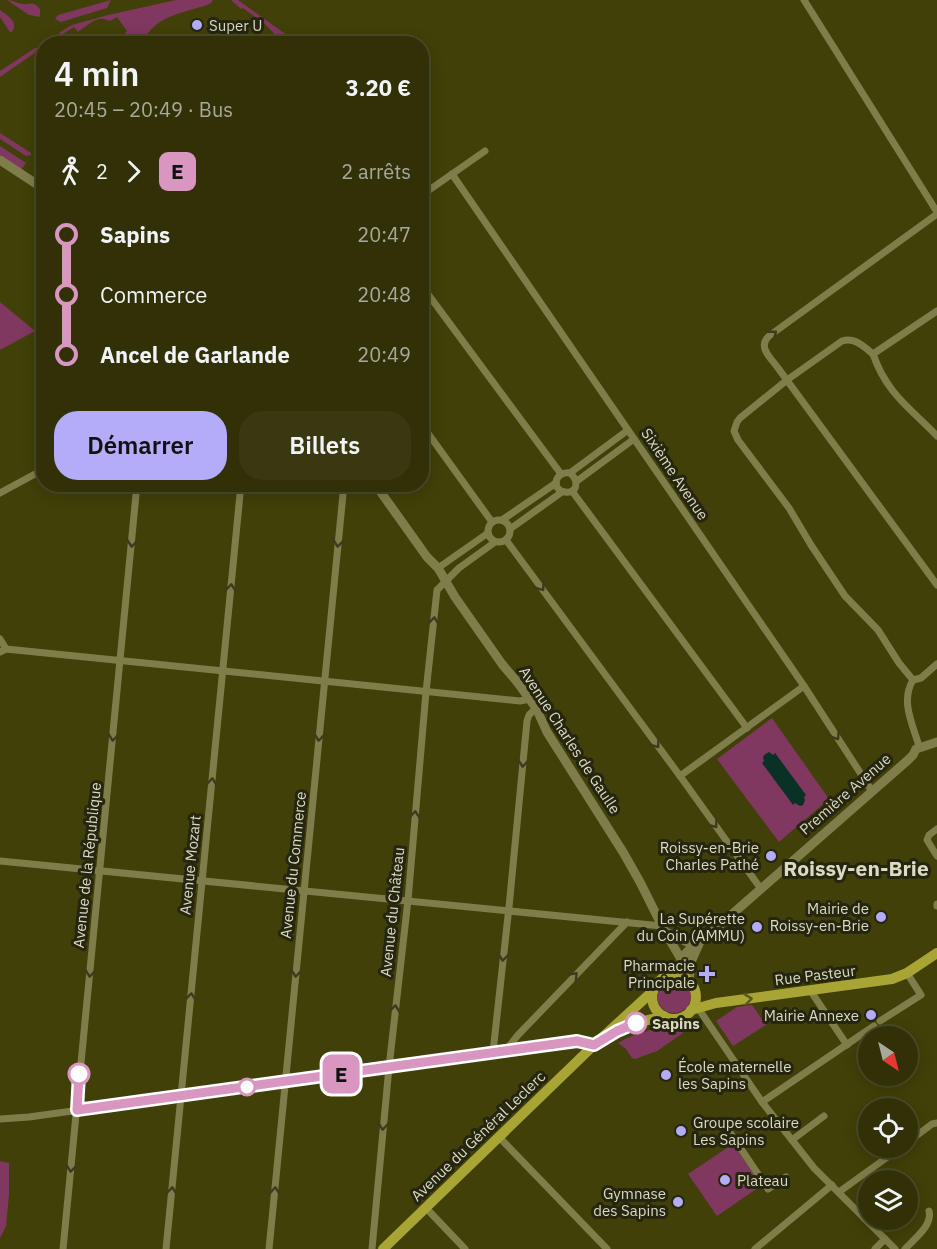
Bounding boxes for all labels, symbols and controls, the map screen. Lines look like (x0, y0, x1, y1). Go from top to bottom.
place label: Super U (209, 16, 262, 35)
marker: Super U (190, 18, 204, 32)
text: 4 min (54, 52, 139, 95)
text: 3.20 € (346, 73, 411, 102)
text: 20:45 – 20:49 · Bus (54, 96, 233, 123)
icon: walk (54, 155, 87, 188)
icon: forward (117, 155, 150, 188)
text: E (171, 157, 184, 185)
text: 2 (96, 158, 108, 185)
text: 2 arrêts (341, 158, 411, 185)
text: Sapins (100, 220, 170, 249)
text: 20:47 (357, 221, 411, 248)
text: Commerce (100, 280, 207, 309)
text: 20:48 (357, 281, 411, 308)
one-way arrow (767, 330, 778, 341)
text: Ancel de Garlande (100, 340, 290, 369)
text: 20:49 (357, 341, 411, 368)
button: Démarrer (54, 411, 227, 480)
button: Billets (239, 411, 411, 480)
street label: Sixième Avenue (637, 424, 713, 524)
one-way arrow (126, 538, 139, 547)
one-way arrow (332, 538, 345, 547)
one-way arrow (533, 581, 544, 592)
one-way arrow (224, 583, 237, 592)
one-way arrow (427, 617, 440, 626)
street label: Avenue Charles de Gaulle (515, 663, 625, 817)
one-way arrow (829, 729, 840, 740)
one-way arrow (107, 732, 120, 741)
one-way arrow (313, 732, 326, 741)
one-way arrow (649, 738, 660, 749)
street label: Première Avenue (795, 749, 895, 839)
one-way arrow (517, 759, 530, 768)
one-way arrow (205, 777, 218, 786)
street label: Avenue de la République (69, 781, 105, 949)
street label: Avenue du Commerce (276, 791, 310, 939)
one-way arrow (408, 811, 421, 820)
street label: Avenue Mozart (175, 814, 205, 916)
one-way arrow (706, 818, 717, 829)
place label: Roissy-en-Brie Charles Pathé (660, 838, 759, 874)
street label: Avenue du Château (376, 846, 408, 978)
marker: Roissy-en-Brie Charles Pathé (764, 849, 778, 863)
district label: Roissy-en-Brie (783, 854, 929, 882)
place label: Mairie de Roissy-en-Brie (770, 899, 869, 935)
place label: La Supérette du Coin (AMMU) (637, 909, 745, 945)
marker: Mairie de Roissy-en-Brie (874, 910, 888, 924)
marker: La Supérette du Coin (AMMU) (750, 920, 764, 934)
one-way arrow (498, 953, 510, 962)
place label: Pharmacie Principale (623, 956, 695, 992)
street label: Rue Pasteur (773, 961, 857, 989)
marker: Pharmacie Principale (700, 967, 714, 981)
one-way arrow (84, 968, 96, 977)
one-way arrow (290, 968, 303, 977)
one-way arrow (567, 973, 578, 984)
one-way arrow (184, 992, 197, 1001)
one-way arrow (743, 993, 752, 1005)
one-way arrow (388, 1005, 401, 1014)
place label: Mairie Annexe (764, 1006, 859, 1025)
marker: Mairie Annexe (864, 1008, 878, 1022)
marker: Sapins (625, 1012, 647, 1034)
place label: Sapins (652, 1014, 700, 1033)
north arrow (858, 1026, 918, 1086)
map controls (858, 1026, 918, 1230)
line badge: E (322, 1054, 360, 1094)
place label: École maternelle les Sapins (678, 1057, 791, 1093)
text: E (335, 1060, 347, 1088)
unlabelled marker (68, 1063, 90, 1085)
street label: Avenue du Général Leclerc (407, 1067, 549, 1205)
marker: École maternelle les Sapins (659, 1068, 673, 1082)
unlabelled marker (238, 1078, 256, 1096)
button: locate (858, 1098, 918, 1158)
place label: Groupe scolaire Les Sapins (693, 1113, 799, 1149)
one-way arrow (377, 1121, 390, 1130)
marker: Groupe scolaire Les Sapins (674, 1124, 688, 1138)
one-way arrow (65, 1164, 78, 1173)
button: layers (858, 1170, 918, 1230)
place label: Plateau (737, 1171, 788, 1190)
marker: Plateau (718, 1173, 732, 1187)
place label: Gymnase des Sapins (593, 1184, 666, 1220)
one-way arrow (165, 1186, 178, 1195)
one-way arrow (268, 1186, 281, 1195)
marker: Gymnase des Sapins (671, 1195, 685, 1209)

